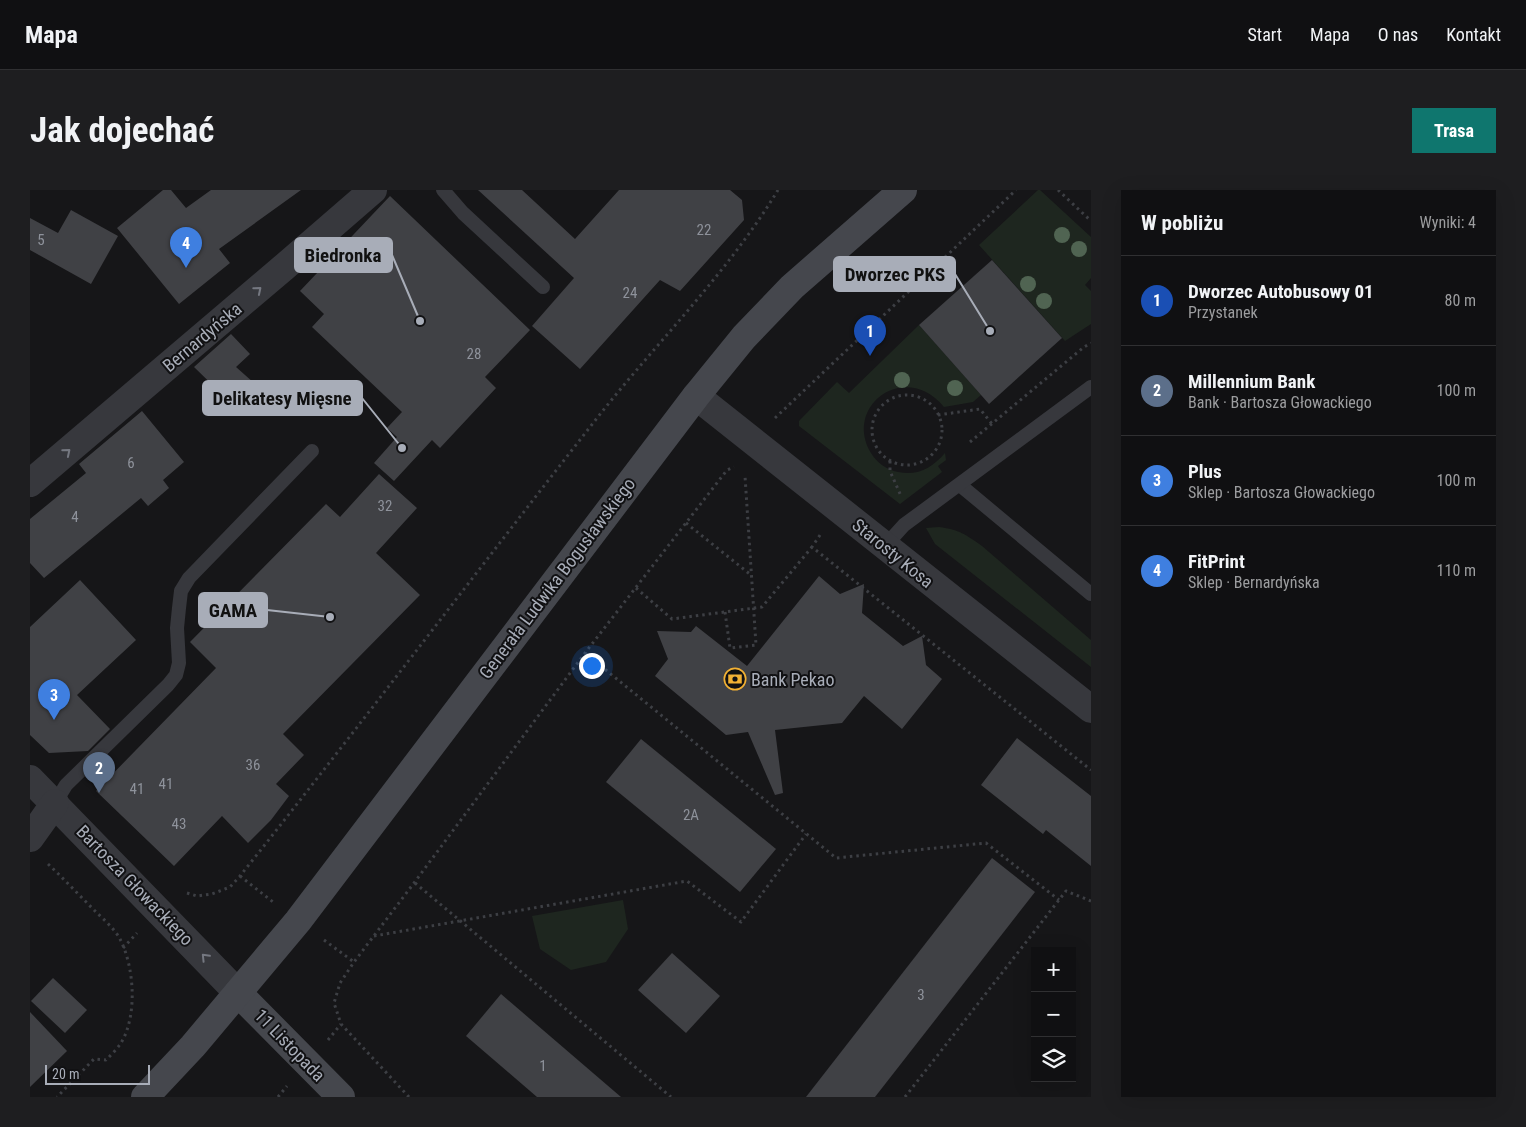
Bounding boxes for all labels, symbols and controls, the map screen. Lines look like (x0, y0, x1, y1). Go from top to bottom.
text: Mapa (25, 21, 78, 49)
text: Start (1248, 24, 1282, 45)
text: Mapa (1310, 24, 1350, 45)
text: O nas (1378, 24, 1418, 45)
text: Kontakt (1446, 24, 1501, 45)
button: Trasa (1412, 108, 1496, 153)
text: Jak dojechać (30, 110, 214, 151)
text: W pobliżu (1141, 211, 1223, 235)
text: Wyniki: 4 (1420, 213, 1476, 232)
house number: 22 (697, 221, 711, 239)
pin: 4 (170, 227, 202, 268)
house number: 5 (37, 231, 45, 249)
callout: Biedronka (295, 238, 392, 272)
text: Biedronka (305, 244, 381, 267)
callout: Dworzec PKS (834, 257, 955, 291)
text: Dworzec PKS (845, 263, 945, 286)
text: Dworzec Autobusowy 01 (1188, 280, 1374, 303)
house number: 24 (623, 284, 637, 302)
one-way arrow (252, 287, 261, 296)
text: 1 (1153, 291, 1161, 310)
text: 80 m (1444, 291, 1476, 310)
street label: Bernardyńska (158, 298, 246, 376)
text: Przystanek (1188, 303, 1258, 322)
pin: 1 (854, 315, 886, 356)
house number: 28 (467, 345, 481, 363)
text: Millennium Bank (1188, 370, 1315, 393)
callout: Delikatesy Mięsne (203, 381, 362, 415)
text: 2 (1153, 381, 1161, 400)
text: 100 m (1437, 381, 1476, 400)
text: Delikatesy Mięsne (212, 387, 352, 410)
text: Bank · Bartosza Głowackiego (1188, 393, 1372, 412)
one-way arrow (61, 449, 70, 457)
house number: 6 (127, 454, 135, 472)
text: Plus (1188, 460, 1222, 483)
text: 3 (1153, 471, 1161, 490)
text: 100 m (1437, 471, 1476, 490)
street label: Generała Ludwika Bogusławskiego (475, 473, 639, 683)
text: Sklep · Bartosza Głowackiego (1188, 483, 1375, 502)
house number: 32 (378, 497, 392, 515)
house number: 4 (71, 508, 79, 526)
street label: Starosty Kosa (848, 514, 938, 592)
text: FitPrint (1188, 550, 1245, 573)
text: 4 (1153, 561, 1161, 580)
text: 110 m (1437, 561, 1476, 580)
text: Sklep · Bernardyńska (1188, 573, 1320, 592)
callout: GAMA (199, 593, 267, 627)
text: GAMA (209, 599, 258, 622)
your location (579, 653, 605, 679)
bank icon: Bank Pekao (723, 667, 747, 691)
place label: Bank Pekao (751, 669, 834, 690)
pin: 3 (38, 679, 70, 720)
pin: 2 (83, 752, 115, 793)
house number: 36 (246, 756, 260, 774)
house number: 41 (159, 775, 173, 793)
house number: 41 (130, 780, 144, 798)
house number: 2A (683, 806, 699, 824)
house number: 43 (172, 815, 186, 833)
street label: Bartosza Głowackiego (72, 821, 198, 949)
map controls (1031, 947, 1076, 1082)
button: + (1031, 947, 1076, 992)
one-way arrow (202, 954, 211, 963)
house number: 3 (917, 986, 925, 1004)
button: − (1031, 992, 1076, 1037)
street label: 11 Listopada (250, 1005, 330, 1085)
button: layers (1031, 1037, 1076, 1082)
house number: 1 (539, 1057, 547, 1075)
scale bar (45, 1062, 150, 1085)
text: 20 m (52, 1066, 80, 1082)

